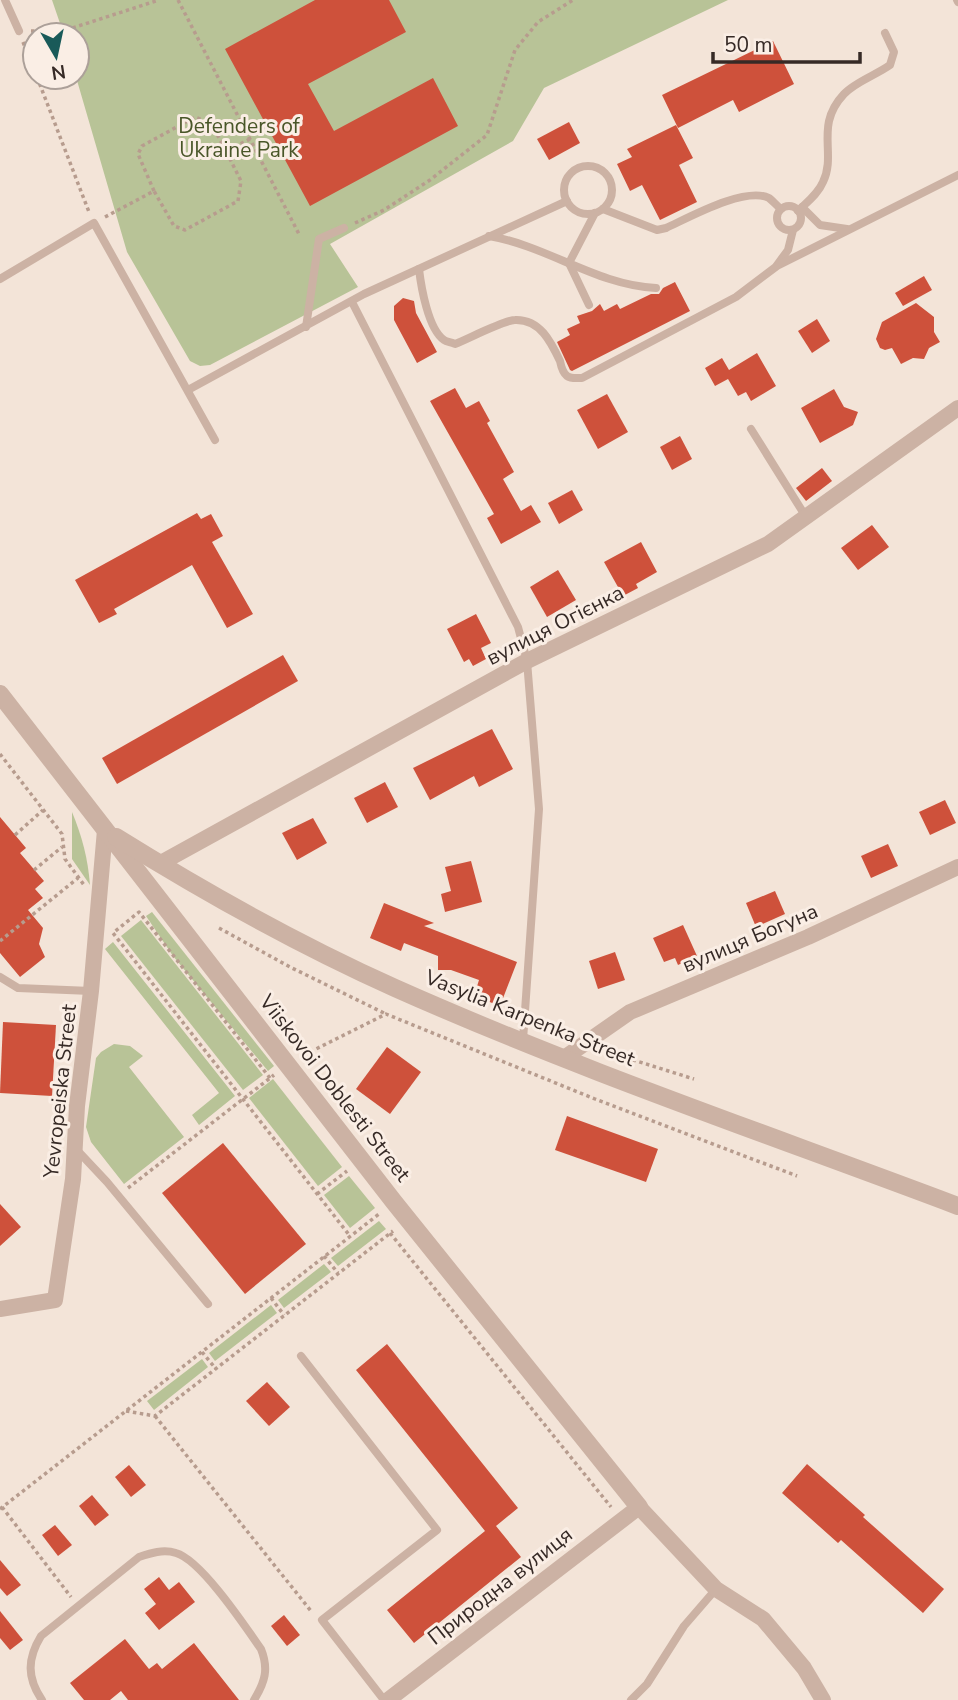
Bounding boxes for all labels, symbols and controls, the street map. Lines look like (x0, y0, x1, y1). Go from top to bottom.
north arrow (21, 21, 91, 91)
scale bar (713, 21, 860, 65)
text: 50 m (724, 31, 773, 59)
text: N (49, 58, 68, 86)
park label: Defenders of Ukraine Park (178, 112, 301, 164)
street label: вулиця Огієнка (481, 578, 629, 672)
street label: вулиця Богуна (678, 897, 822, 979)
street label: Vasylia Karpenka Street (420, 963, 640, 1073)
street label: Viiskovoi Doblesti Street (252, 988, 417, 1188)
street label: Yevropeiska Street (37, 1002, 83, 1180)
street label: Природна вулиця (422, 1521, 578, 1651)

